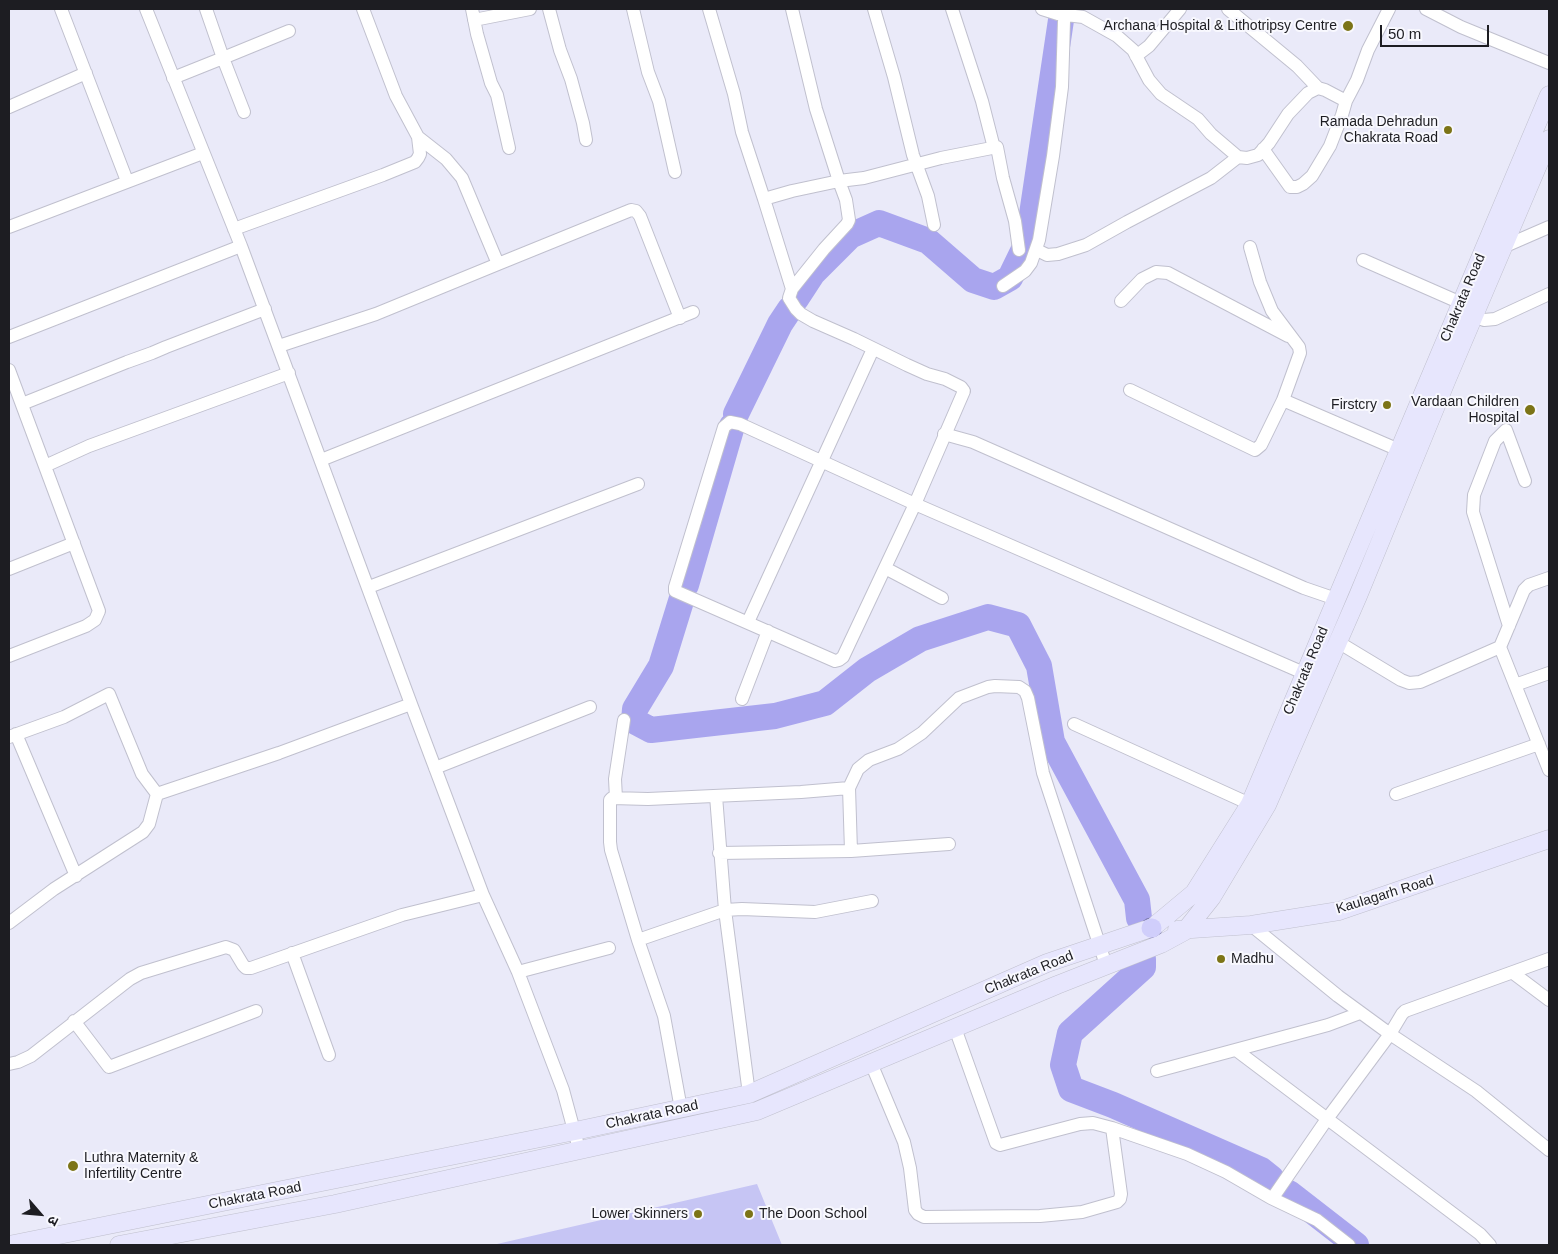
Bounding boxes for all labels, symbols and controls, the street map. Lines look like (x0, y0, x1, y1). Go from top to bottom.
scale bar (1383, 15, 1492, 47)
place label: Archana Hospital & Lithotripsy Centre (1104, 18, 1337, 34)
marker: Archana Hospital & Lithotripsy Centre (1341, 19, 1355, 33)
text: 50 m (1388, 25, 1421, 42)
place label: Ramada Dehradun Chakrata Road (1320, 114, 1438, 146)
marker: Ramada Dehradun Chakrata Road (1442, 124, 1454, 136)
street label: Chakrata Road (1437, 251, 1489, 345)
place label: Vardaan Children Hospital (1411, 394, 1519, 427)
place label: Firstcry (1331, 397, 1377, 413)
marker: Firstcry (1381, 399, 1393, 411)
marker: Vardaan Children Hospital (1523, 403, 1537, 417)
street label: Chakrata Road (1280, 624, 1332, 718)
street label: Kaulagarh Road (1334, 872, 1436, 918)
street label: Chakrata Road (982, 948, 1076, 998)
place label: Madhu (1231, 951, 1274, 967)
marker: Madhu (1215, 953, 1227, 965)
street label: Chakrata Road (604, 1097, 700, 1133)
place label: Luthra Maternity & Infertility Centre (84, 1150, 198, 1182)
marker: Luthra Maternity & Infertility Centre (66, 1159, 80, 1173)
street label: Chakrata Road (207, 1179, 303, 1213)
north arrow (15, 1189, 65, 1239)
place label: Lower Skinners (592, 1206, 688, 1222)
place label: The Doon School (759, 1206, 867, 1222)
marker: Lower Skinners (692, 1208, 704, 1220)
marker: The Doon School (743, 1208, 755, 1220)
text: उ (44, 1214, 62, 1228)

